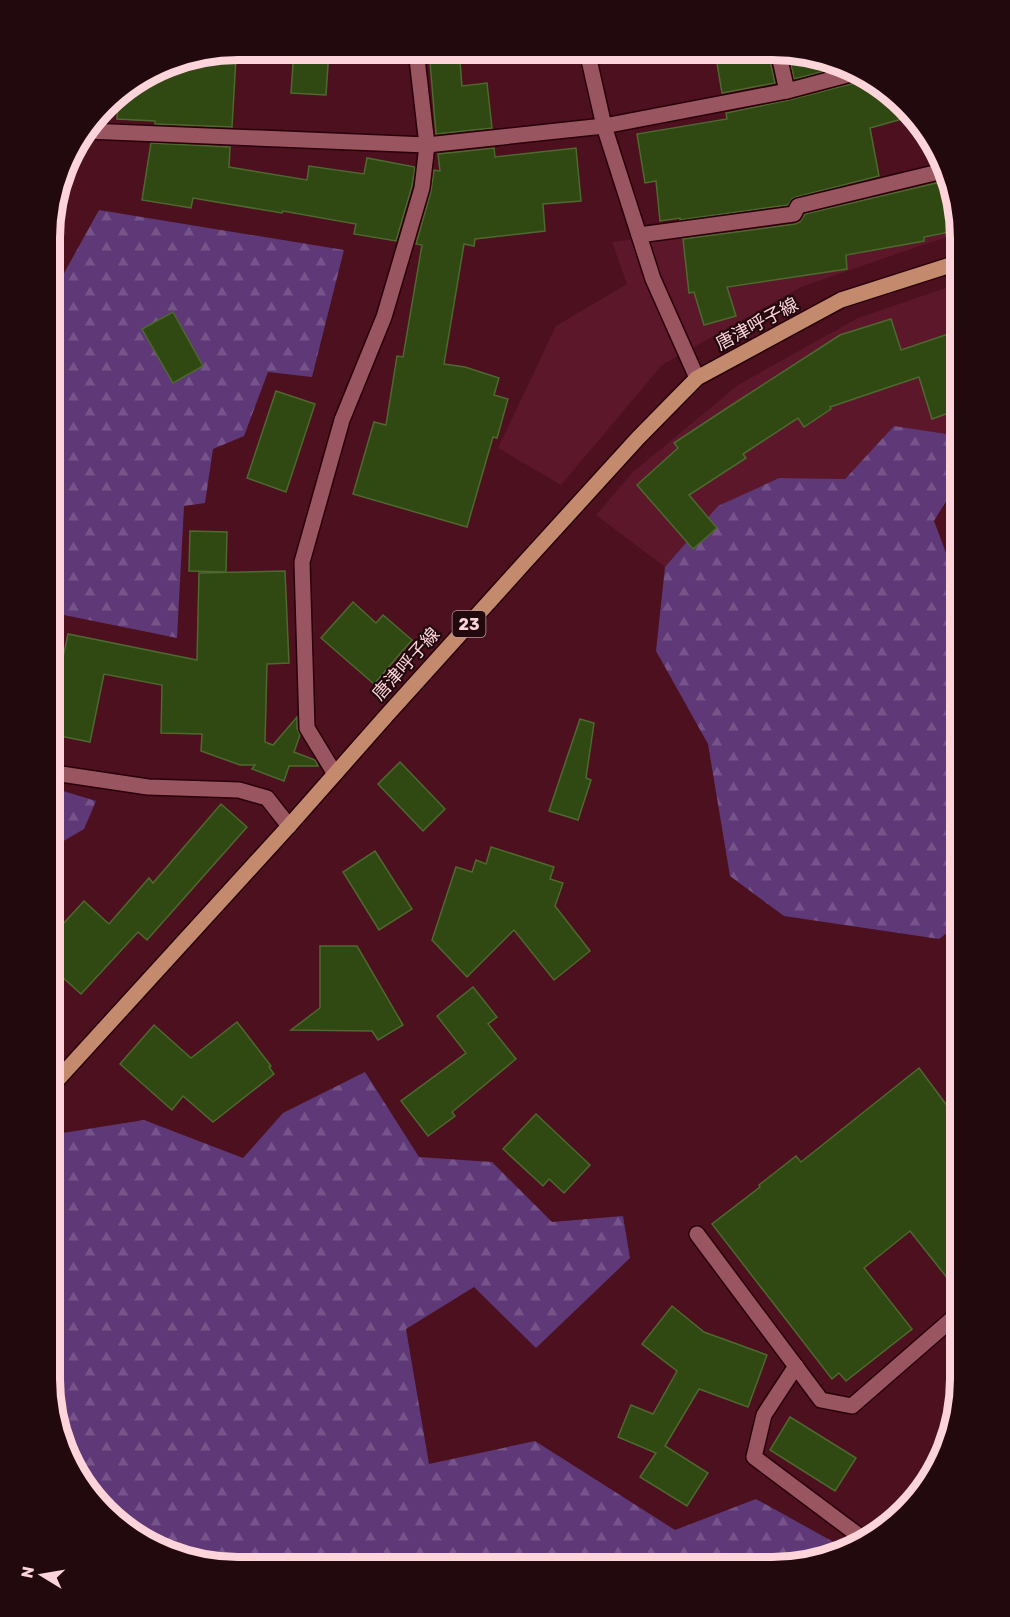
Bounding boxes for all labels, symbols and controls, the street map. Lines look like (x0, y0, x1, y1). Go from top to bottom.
street label: 唐津呼子線 (712, 293, 802, 355)
road number: 23 (452, 611, 486, 637)
street label: 唐津呼子線 (368, 623, 444, 705)
north arrow (12, 1545, 72, 1605)
text: N (17, 1565, 38, 1580)

